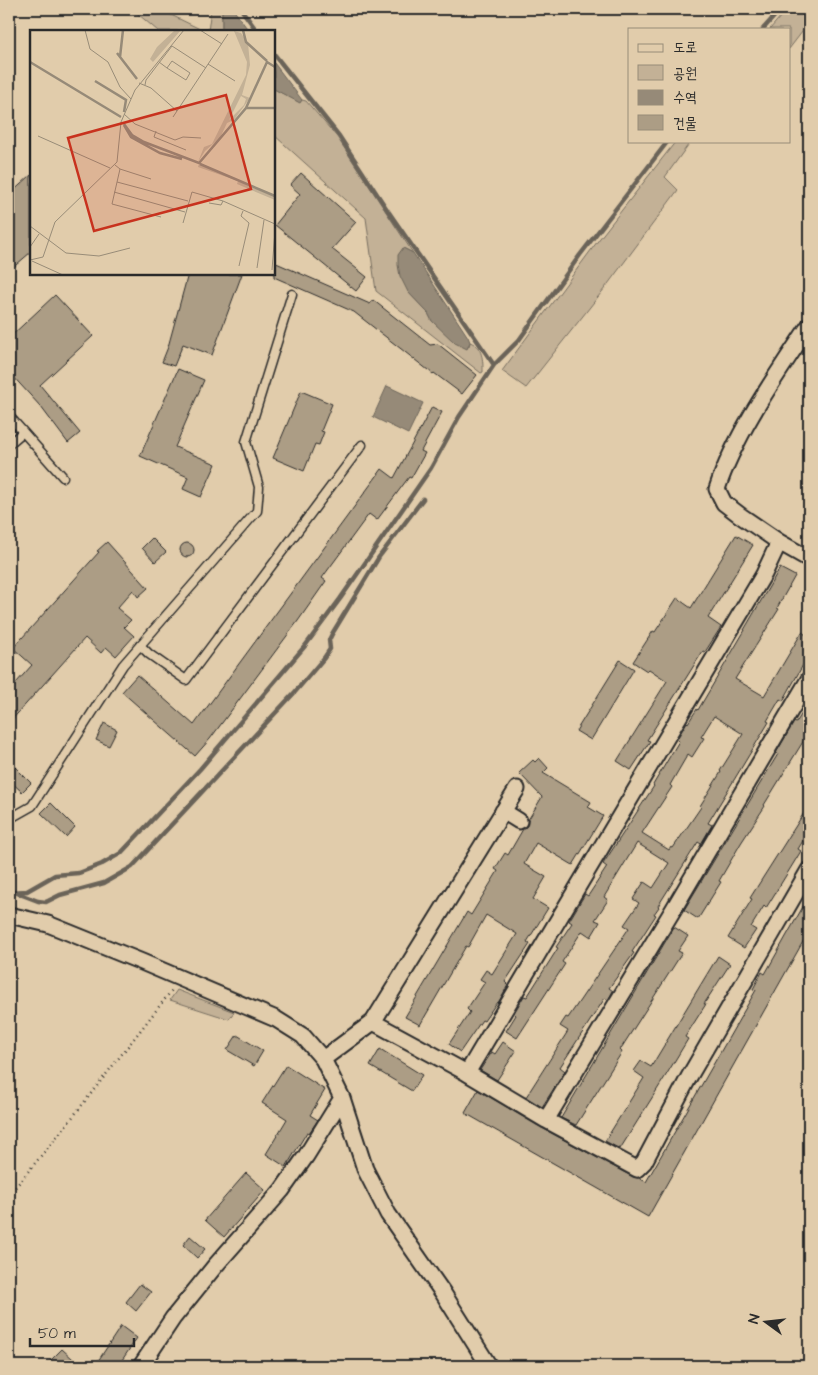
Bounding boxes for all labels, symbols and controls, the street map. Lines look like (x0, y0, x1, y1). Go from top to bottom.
legend (628, 28, 790, 142)
inset map (30, 30, 275, 275)
text: 도로 (673, 37, 697, 58)
text: 공원 (673, 63, 697, 84)
text: 수역 (673, 87, 697, 108)
text: 건물 (673, 113, 697, 134)
north arrow (740, 1298, 790, 1348)
text: N (744, 1312, 765, 1326)
scale bar (30, 1315, 134, 1347)
text: 50 m (38, 1323, 76, 1344)

